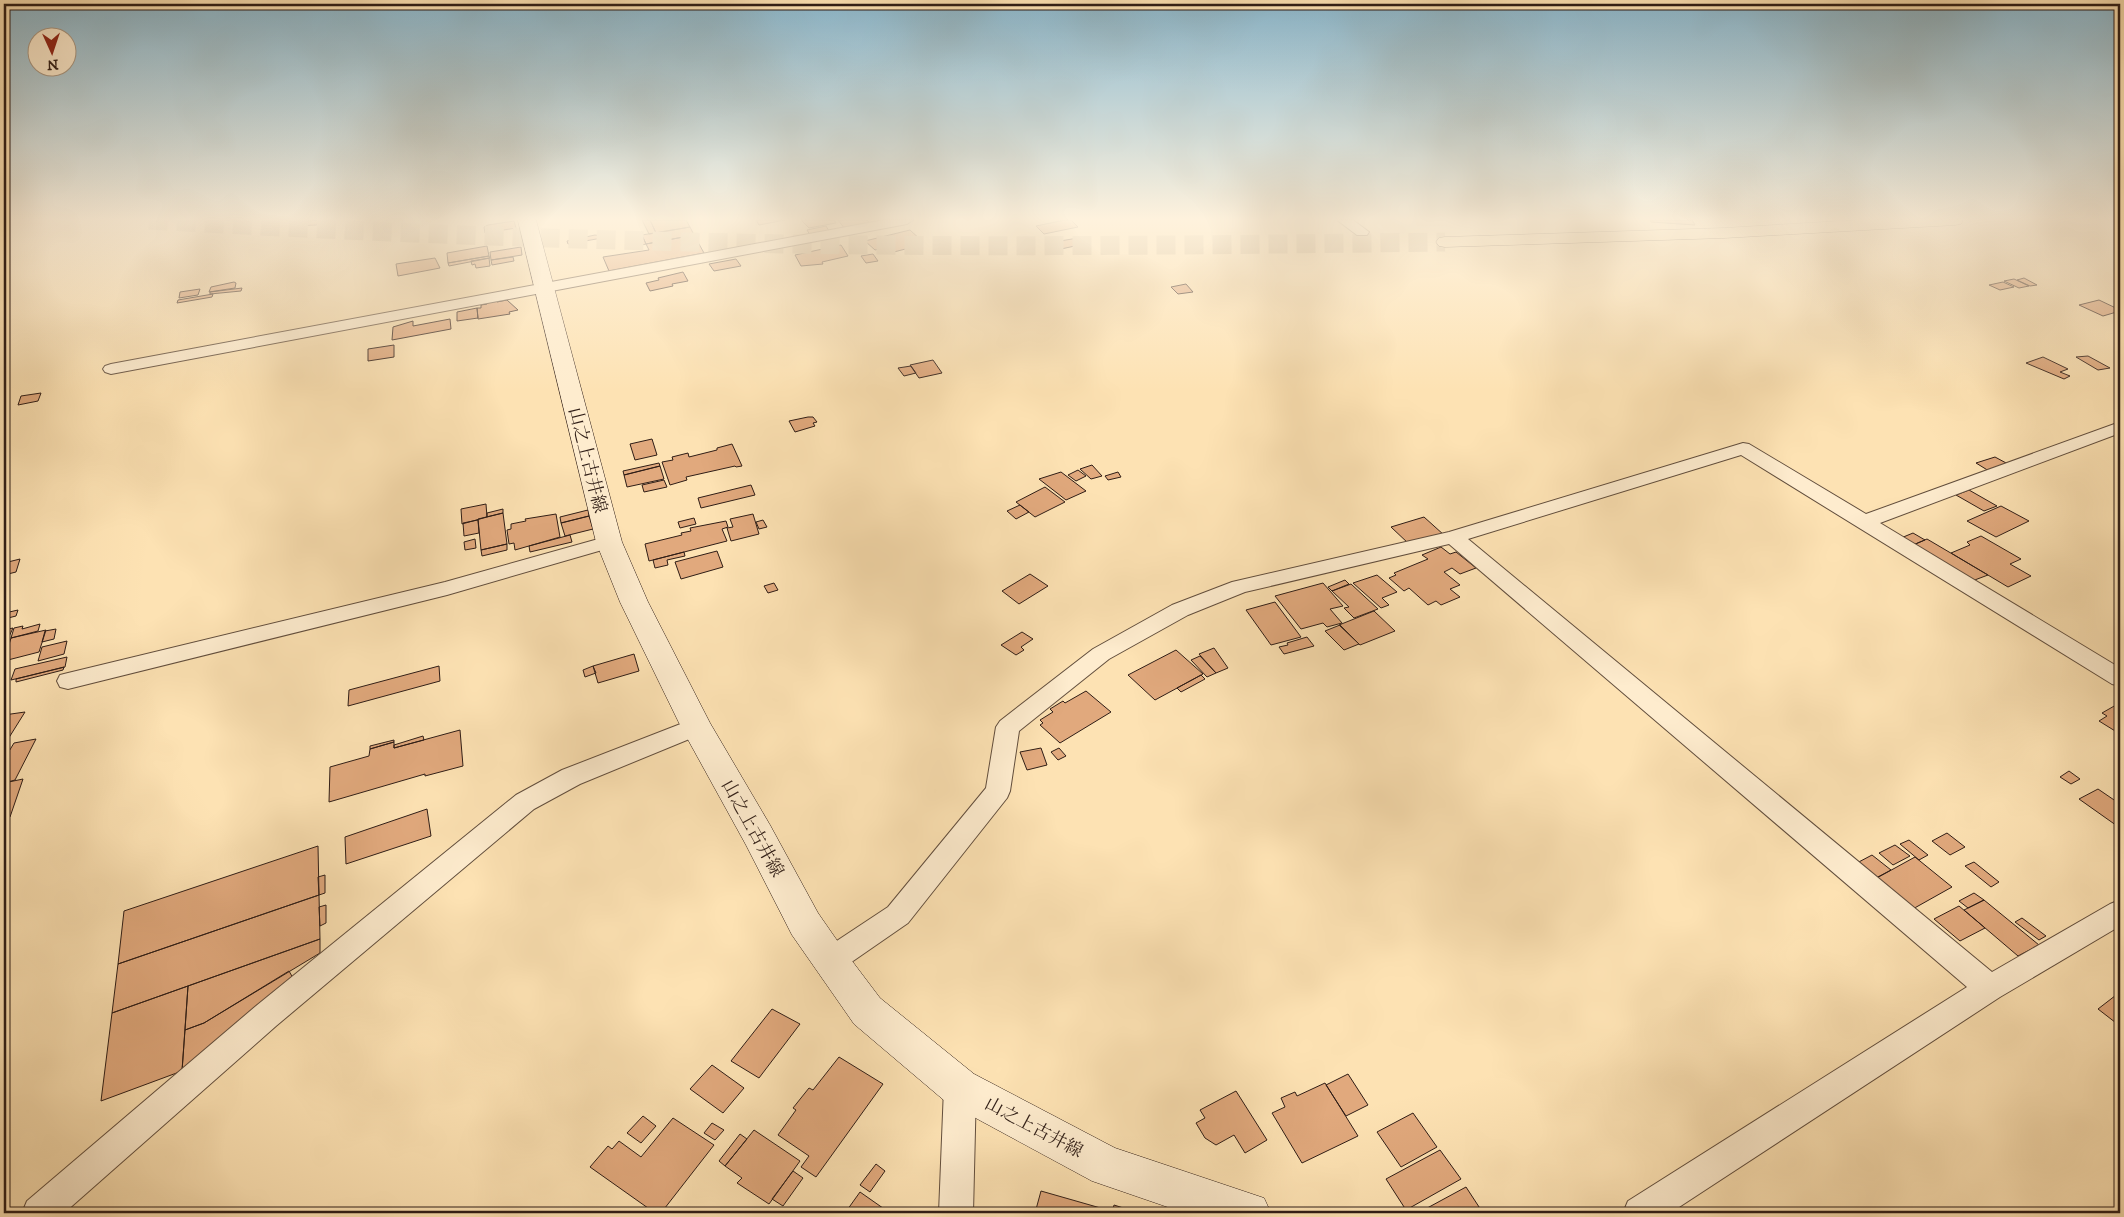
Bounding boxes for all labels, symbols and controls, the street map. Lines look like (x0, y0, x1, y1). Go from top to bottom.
north arrow (28, 28, 78, 78)
text: N (46, 55, 59, 73)
street label: 山之上古井線 (563, 405, 611, 515)
street label: 山之上古井線 (716, 776, 788, 881)
street label: 山之上古井線 (981, 1093, 1086, 1163)

